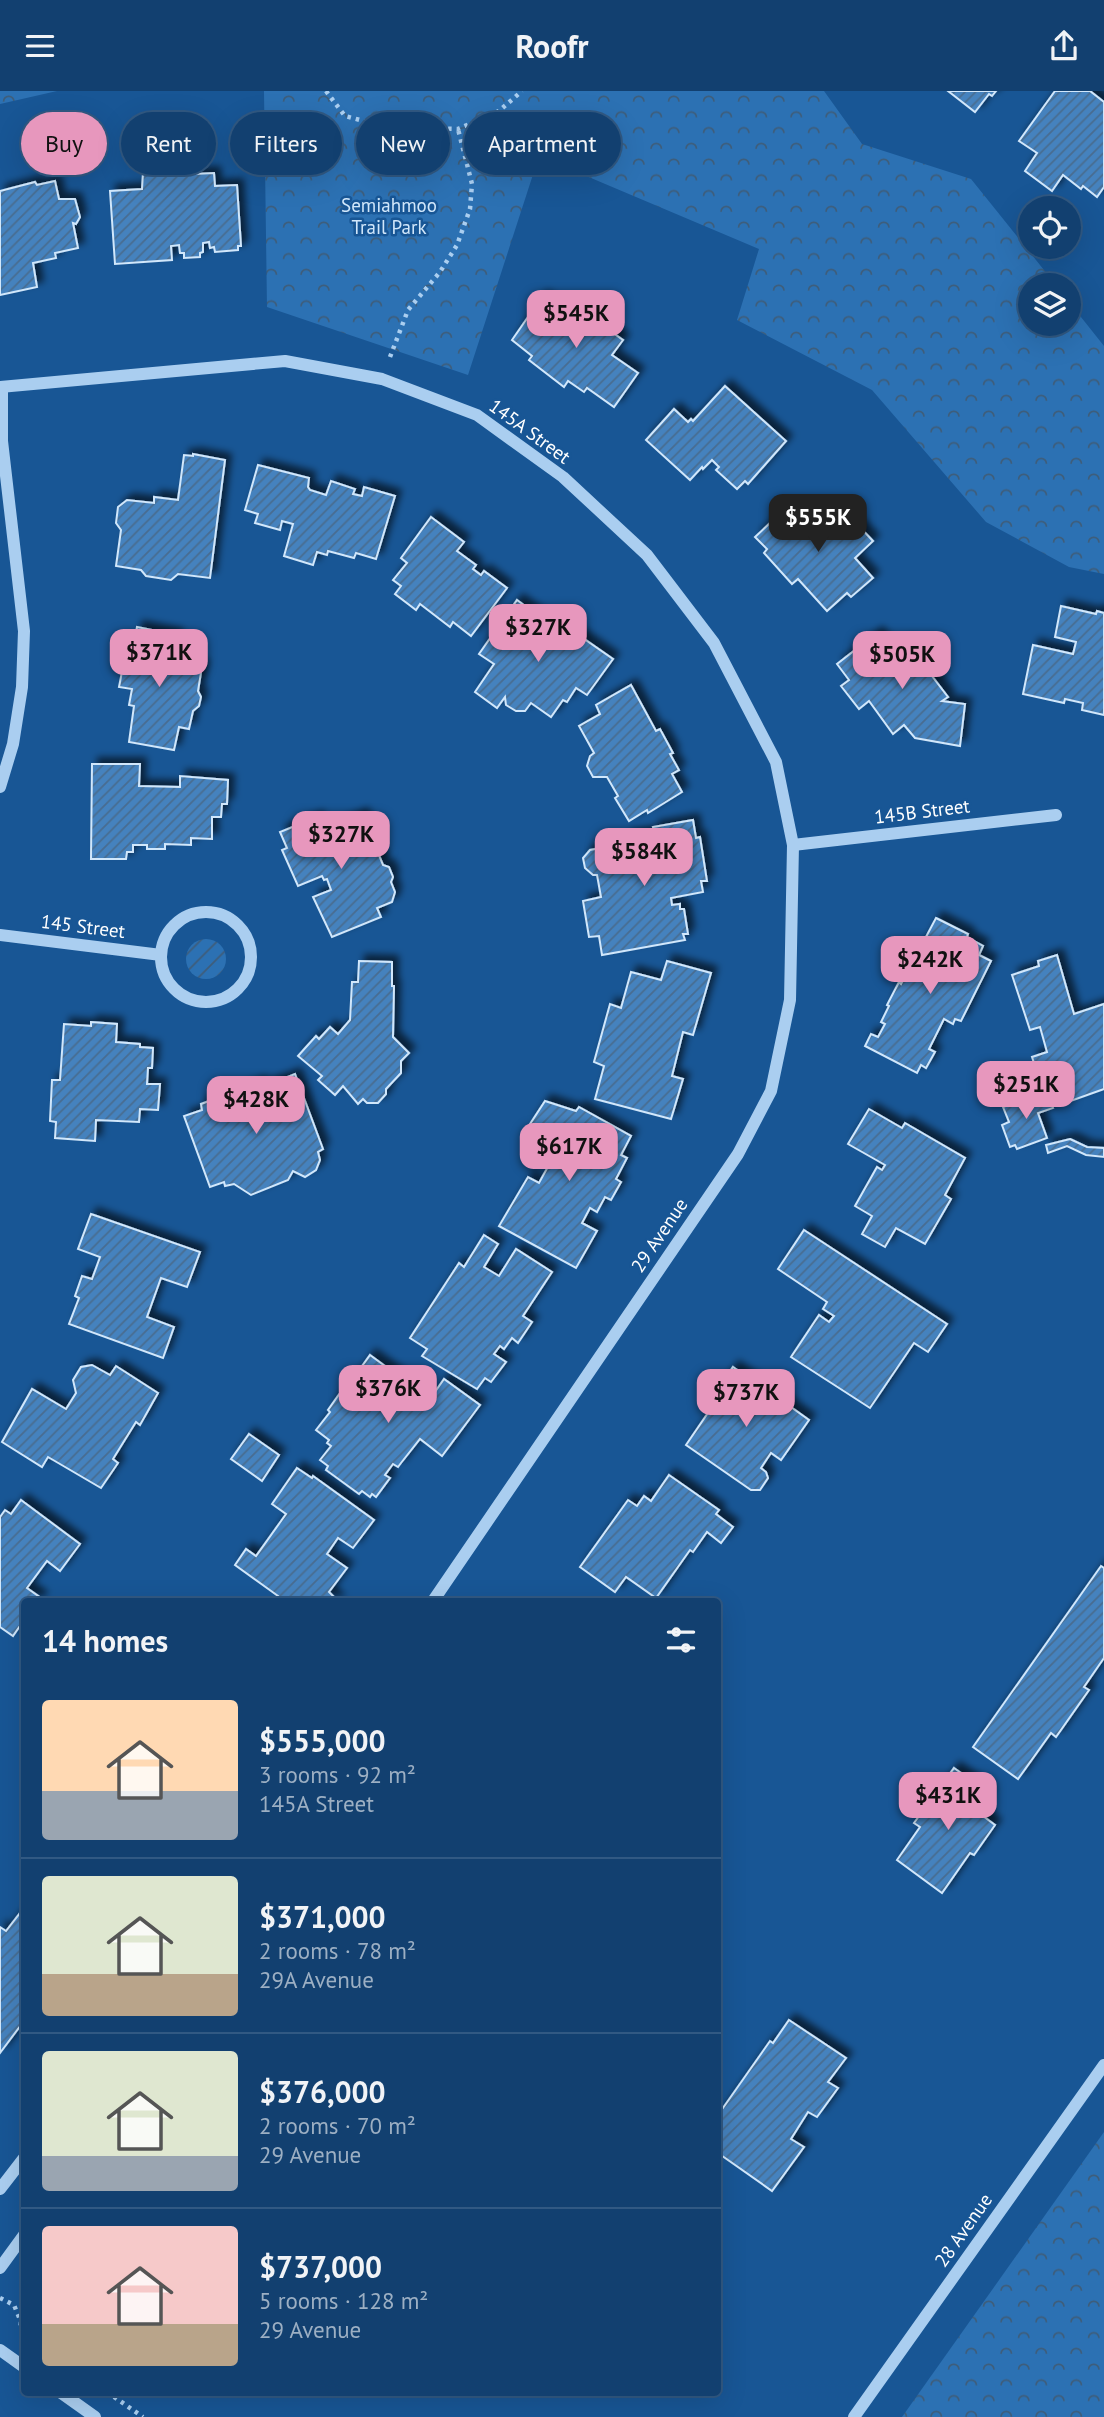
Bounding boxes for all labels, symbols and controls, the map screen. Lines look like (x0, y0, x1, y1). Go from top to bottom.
text: Roofr (515, 25, 589, 67)
icon: menu (21, 27, 59, 65)
icon: share (1045, 27, 1083, 65)
chip: Buy (21, 112, 107, 175)
chip: Rent (121, 112, 216, 175)
chip: Filters (230, 112, 342, 175)
chip: New (356, 112, 450, 175)
chip: Apartment (464, 112, 621, 175)
park label: Semiahmoo Trail Park (341, 193, 437, 239)
map controls (1018, 196, 1081, 336)
button: locate (1018, 196, 1081, 259)
button: layers (1018, 273, 1081, 336)
pin: $545K (527, 291, 625, 350)
text: $545K (543, 298, 609, 327)
street label: 145A Street (485, 393, 576, 469)
pin: $555K (769, 495, 867, 554)
text: $555K (785, 502, 851, 531)
pin: $327K (489, 605, 587, 664)
text: $327K (505, 612, 571, 641)
pin: $371K (110, 629, 208, 689)
pin: $505K (853, 631, 951, 691)
text: $371K (126, 637, 192, 666)
text: $505K (869, 639, 935, 668)
street label: 145B Street (873, 793, 972, 829)
pin: $327K (292, 811, 390, 871)
text: $327K (308, 819, 374, 848)
pin: $584K (595, 829, 693, 888)
text: $584K (611, 836, 677, 865)
street label: 145 Street (40, 909, 127, 943)
pin: $242K (881, 937, 979, 996)
text: $242K (897, 944, 963, 973)
pin: $251K (977, 1061, 1075, 1121)
text: $251K (993, 1069, 1059, 1098)
pin: $428K (207, 1077, 305, 1136)
text: $428K (223, 1084, 289, 1113)
pin: $617K (520, 1123, 618, 1183)
text: $617K (536, 1131, 602, 1160)
street label: 29 Avenue (625, 1193, 693, 1277)
pin: $376K (339, 1365, 437, 1425)
pin: $737K (697, 1369, 795, 1429)
text: $376K (355, 1373, 421, 1402)
text: $737K (713, 1377, 779, 1406)
text: 14 homes (42, 1621, 168, 1660)
icon: filters (662, 1621, 700, 1659)
text: $555,000 (259, 1721, 386, 1760)
icon: home (98, 1728, 182, 1812)
text: 3 rooms · 92 m² (259, 1760, 416, 1789)
pin: $431K (899, 1773, 997, 1832)
text: $431K (915, 1780, 981, 1809)
text: 145A Street (259, 1789, 374, 1818)
text: $371,000 (259, 1897, 386, 1936)
icon: home (98, 1904, 182, 1988)
text: 2 rooms · 78 m² (259, 1936, 416, 1965)
text: 29A Avenue (259, 1965, 374, 1994)
text: $376,000 (259, 2072, 386, 2111)
icon: home (98, 2079, 182, 2163)
text: 2 rooms · 70 m² (259, 2111, 416, 2140)
text: 29 Avenue (259, 2140, 361, 2169)
street label: 28 Avenue (929, 2189, 997, 2271)
text: $737,000 (259, 2247, 382, 2286)
icon: home (98, 2254, 182, 2338)
text: 5 rooms · 128 m² (259, 2286, 428, 2315)
text: 29 Avenue (259, 2315, 361, 2344)

